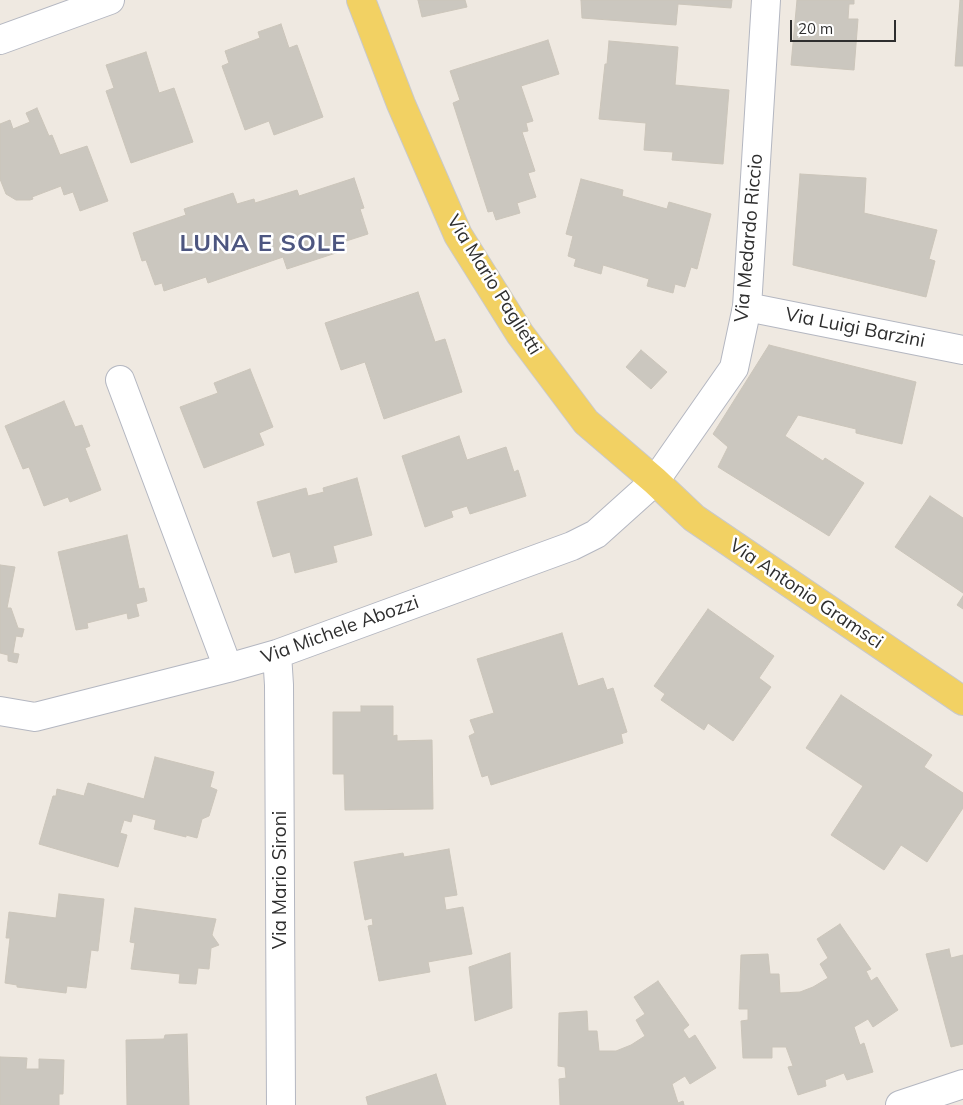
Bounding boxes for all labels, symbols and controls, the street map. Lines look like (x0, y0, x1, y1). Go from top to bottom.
scale bar (793, 10, 899, 42)
text: 20 m (798, 19, 833, 38)
street label: Via Medardo Riccio (730, 153, 768, 323)
street label: Via Mario Paglietti (442, 211, 546, 359)
district label: LUNA E SOLE (178, 230, 348, 258)
street label: Via Luigi Barzini (783, 303, 927, 353)
street label: Via Antonio Gramsci (725, 534, 887, 654)
street label: Via Michele Abozzi (258, 591, 422, 669)
street label: Via Mario Sironi (269, 811, 291, 949)

